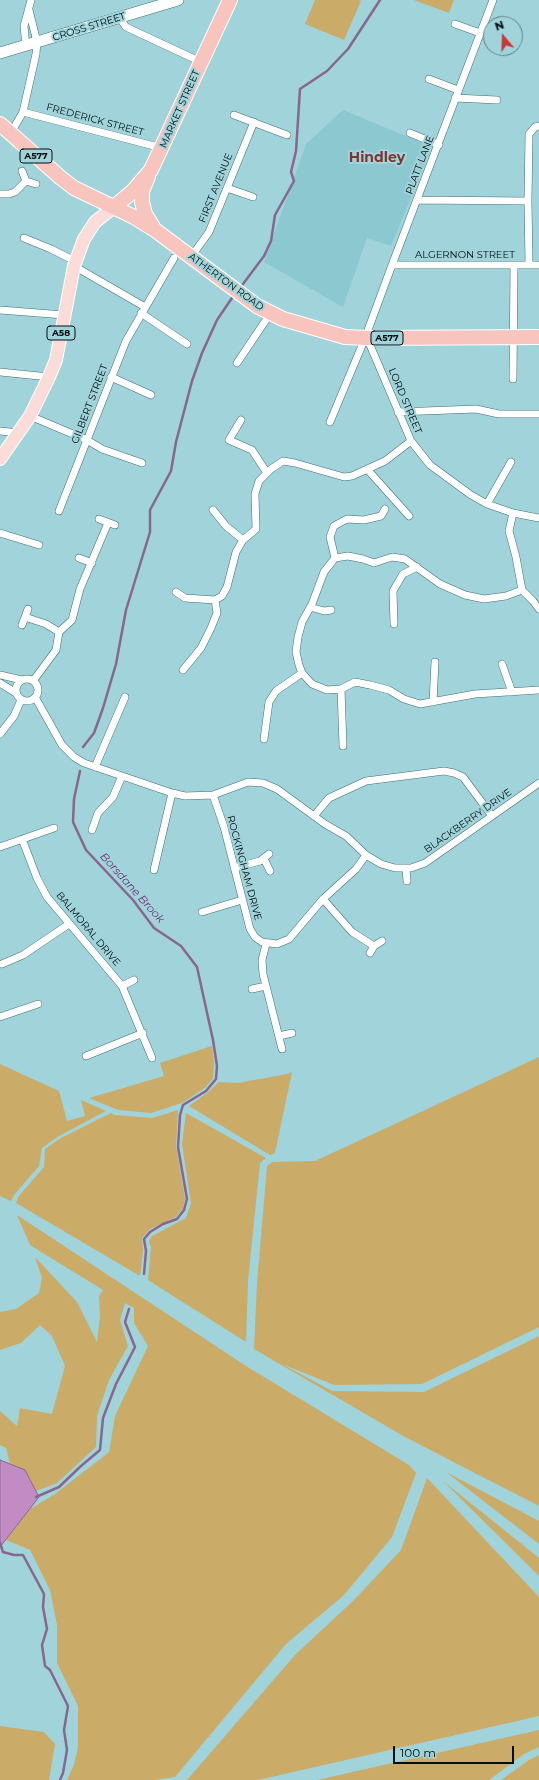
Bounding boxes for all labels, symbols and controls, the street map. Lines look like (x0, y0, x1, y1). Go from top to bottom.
street label: CROSS STREET (51, 10, 127, 44)
north arrow (483, 16, 523, 56)
text: N (493, 18, 506, 34)
street label: MARKET STREET (157, 68, 203, 150)
street label: FREDERICK STREET (45, 101, 145, 139)
street label: PLATT LANE (403, 134, 437, 196)
road number: A577 (20, 149, 52, 163)
district label: Hindley (349, 150, 405, 166)
street label: FIRST AVENUE (197, 151, 235, 225)
street label: ALGERNON STREET (415, 249, 515, 261)
street label: ATHERTON ROAD (186, 251, 266, 313)
road number: A58 (47, 326, 75, 340)
road number: A577 (371, 331, 403, 345)
street label: GILBERT STREET (69, 362, 111, 446)
street label: LORD STREET (386, 366, 424, 436)
street label: BLACKBERRY DRIVE (422, 786, 514, 856)
street label: ROCKINGHAM DRIVE (224, 814, 264, 922)
water label: Borsdane Brook (97, 850, 167, 926)
street label: BALMORAL DRIVE (53, 889, 123, 969)
scale bar (395, 1738, 516, 1764)
text: 100 m (400, 1745, 436, 1760)

